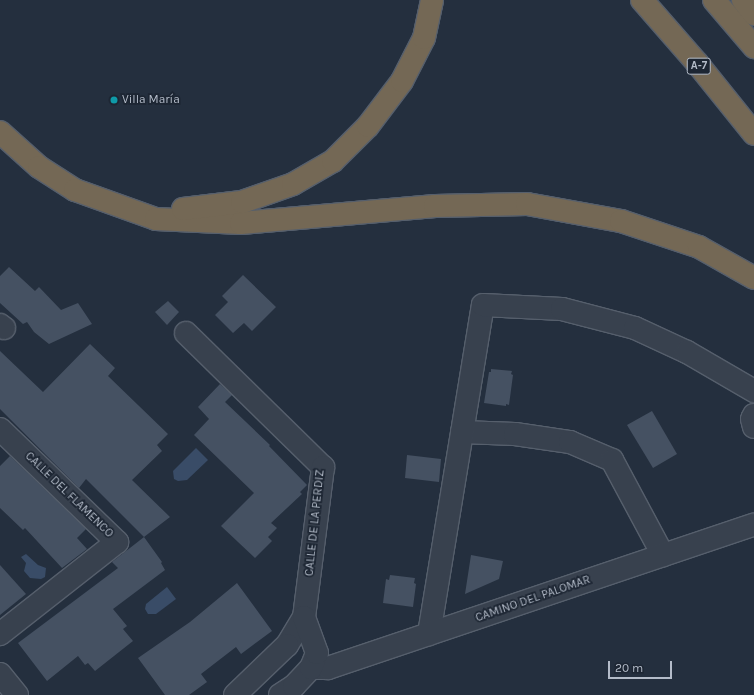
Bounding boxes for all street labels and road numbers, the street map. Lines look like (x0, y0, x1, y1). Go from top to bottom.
road number: A-7 (686, 57, 712, 75)
street label: CALLE DEL FLAMENCO (22, 449, 116, 541)
street label: CALLE DE LA PERDIZ (302, 469, 328, 577)
street label: CAMINO DEL PALOMAR (474, 573, 592, 625)

